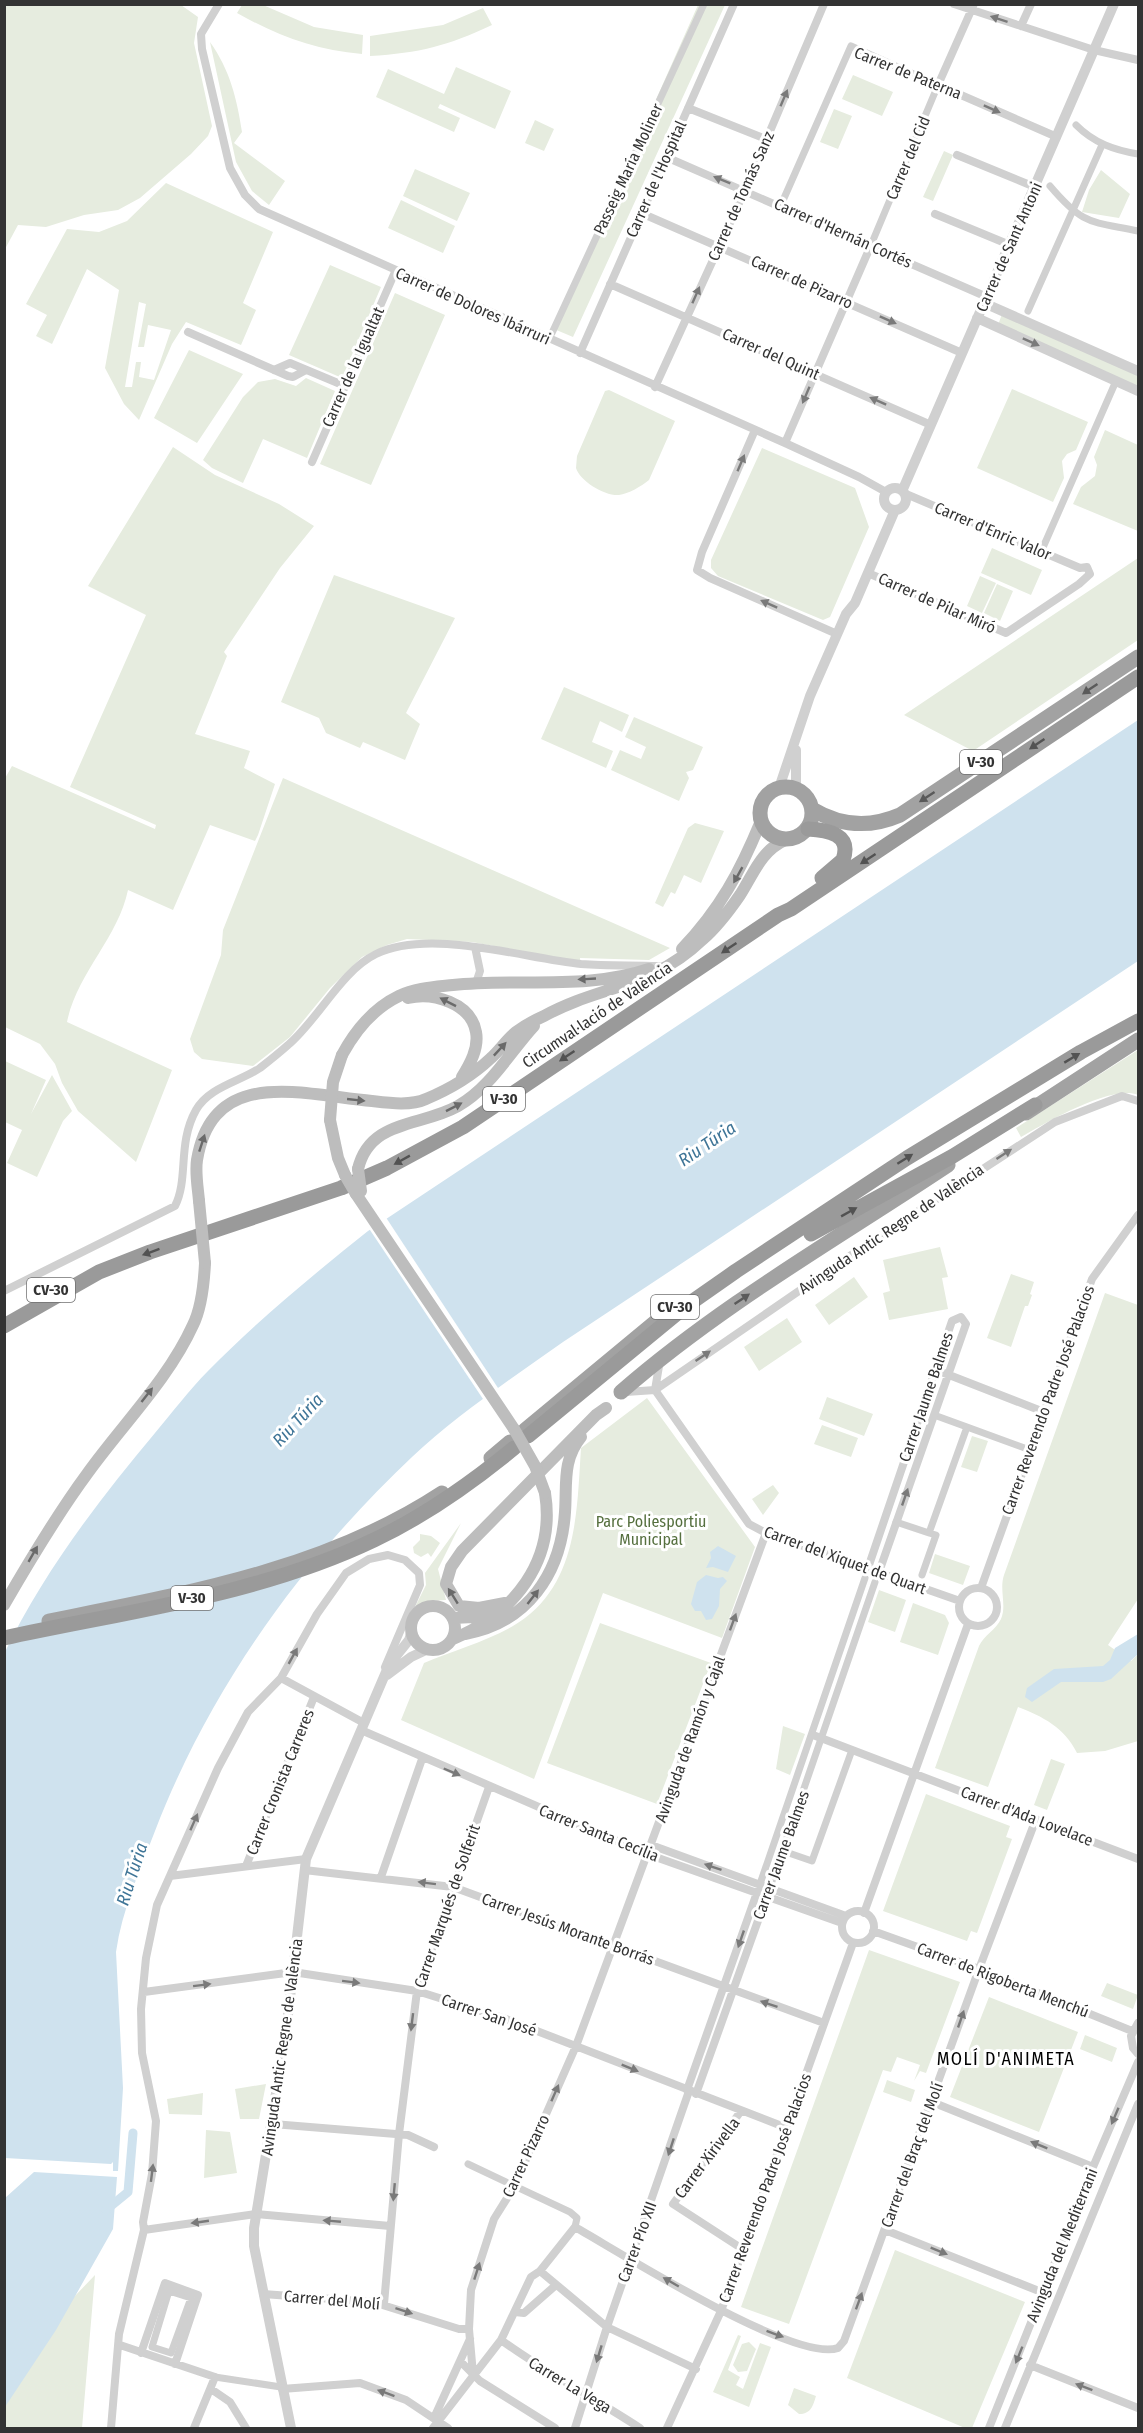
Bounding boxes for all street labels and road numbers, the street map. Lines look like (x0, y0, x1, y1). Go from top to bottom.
street label: Carrer de Paterna (852, 43, 965, 103)
street label: Passeig María Moliner (589, 100, 667, 238)
street label: Carrer del Cid (882, 113, 934, 203)
street label: Carrer de l'Hospital (622, 118, 690, 240)
street label: Carrer de Tomás Sanz (704, 128, 778, 264)
street label: Carrer de Sant Antoni (972, 179, 1046, 315)
street label: Carrer d'Hernán Cortés (771, 194, 915, 272)
street label: Carrer de Pizarro (748, 251, 856, 313)
street label: Carrer de Dolores Ibárruri (393, 263, 553, 349)
street label: Carrer de la Igualtat (318, 303, 388, 430)
street label: Carrer del Quint (719, 324, 823, 384)
street label: Carrer d'Enric Valor (932, 498, 1055, 564)
street label: Carrer de Pilar Miró (875, 569, 999, 637)
road number: V-30 (960, 750, 1002, 774)
street label: Circumval·lació de València (519, 958, 676, 1072)
road number: V-30 (483, 1087, 525, 1111)
street label: Avinguda Antic Regne de València (795, 1160, 987, 1298)
road number: CV-30 (27, 1278, 75, 1302)
street label: Carrer Reverendo Padre José Palacios (998, 1283, 1098, 1517)
road number: CV-30 (651, 1295, 699, 1319)
street label: Carrer Jaume Balmes (895, 1329, 957, 1464)
street label: Carrer del Xiquet de Quart (761, 1522, 929, 1598)
road number: V-30 (171, 1586, 213, 1610)
street label: Avinguda de Ramón y Cajal (651, 1653, 729, 1825)
street label: Carrer Cronista Carreres (242, 1706, 318, 1858)
street label: Carrer d'Ada Lovelace (958, 1782, 1096, 1850)
street label: Carrer Jaume Balmes (749, 1788, 813, 1922)
street label: Carrer Santa Cecília (536, 1800, 662, 1866)
street label: Carrer Marqués de Solferit (410, 1821, 484, 1990)
street label: Carrer Jesús Morante Borrás (479, 1889, 657, 1969)
street label: Avinguda Antic Regne de València (257, 1937, 307, 2157)
street label: Carrer de Rigoberta Menchú (914, 1938, 1092, 2022)
street label: Carrer San José (439, 1990, 539, 2040)
street label: Carrer Reverendo Padre José Palacios (715, 2071, 815, 2305)
street label: Carrer del Braç del Molí (877, 2080, 947, 2230)
street label: Carrer Pizarro (499, 2112, 553, 2200)
street label: Carrer Xirivella (670, 2114, 744, 2202)
street label: Avinguda del Mediterrani (1022, 2165, 1102, 2325)
street label: Carrer Pío XII (614, 2199, 660, 2285)
street label: Carrer del Molí (283, 2286, 381, 2314)
street label: Carrer La Vega (525, 2353, 615, 2417)

